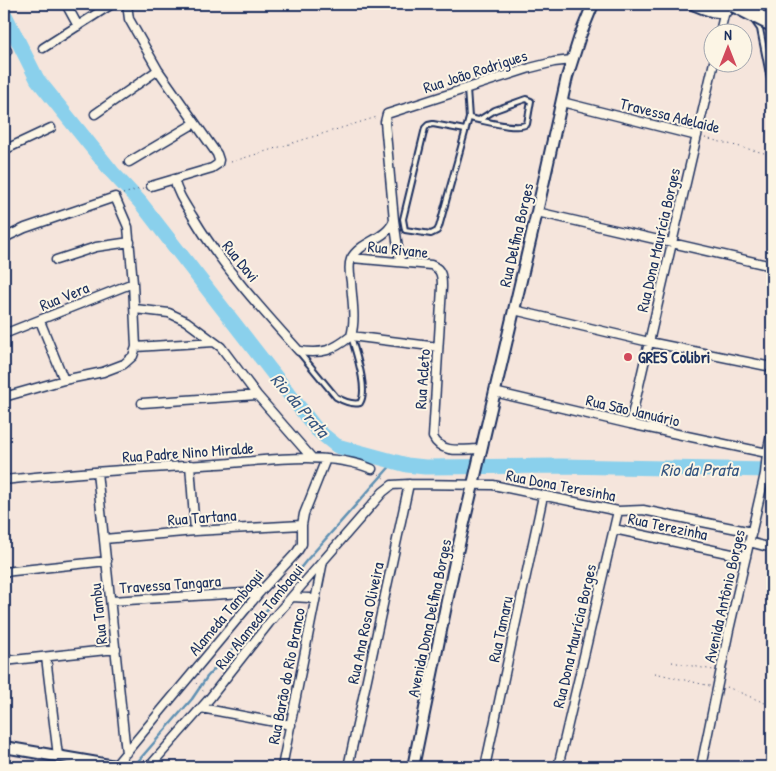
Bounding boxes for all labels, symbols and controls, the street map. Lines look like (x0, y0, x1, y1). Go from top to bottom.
north arrow (704, 22, 754, 72)
text: N (724, 25, 732, 44)
street label: Rua João Rodrigues (420, 44, 530, 98)
street label: Travessa Adelaide (618, 92, 723, 138)
street label: Rua Dona Maurícia Borges (631, 166, 685, 314)
street label: Rua Delfina Borges (493, 181, 539, 289)
street label: Rua Rivane (367, 235, 430, 263)
street label: Rua Davi (218, 236, 264, 286)
street label: Rua Vera (36, 276, 92, 316)
place label: GRES Colibri (638, 346, 710, 368)
street label: Rua Acleto (409, 348, 435, 410)
marker: GRES Colibri (622, 351, 634, 363)
water label: Rio da Prata (265, 367, 336, 444)
street label: Rua Sāo Januário (584, 389, 683, 432)
street label: Rua Padre Nino Miralde (121, 436, 255, 468)
water label: Rio da Prata (660, 457, 740, 482)
street label: Rua Dona Teresinha (504, 464, 618, 506)
street label: Rua Tartana (167, 504, 237, 530)
street label: Rua Terezinha (626, 507, 710, 545)
street label: Avenida Antônio Borges (698, 527, 750, 665)
street label: Avenida Dona Delfina Borges (402, 537, 456, 699)
street label: Rua Alameda Tambaqui (209, 558, 309, 674)
street label: Rua Ana Rosa Oliveira (341, 560, 389, 686)
street label: Rua Dona Maurícia Borges (547, 562, 601, 710)
street label: Alameda Tambaqui (183, 564, 269, 660)
street label: Travessa Tangara (118, 569, 222, 599)
street label: Rua Tambu (84, 582, 112, 646)
street label: Rua Tamaru (482, 593, 518, 664)
street label: Rua Barão do Rio Branco (262, 605, 310, 746)

